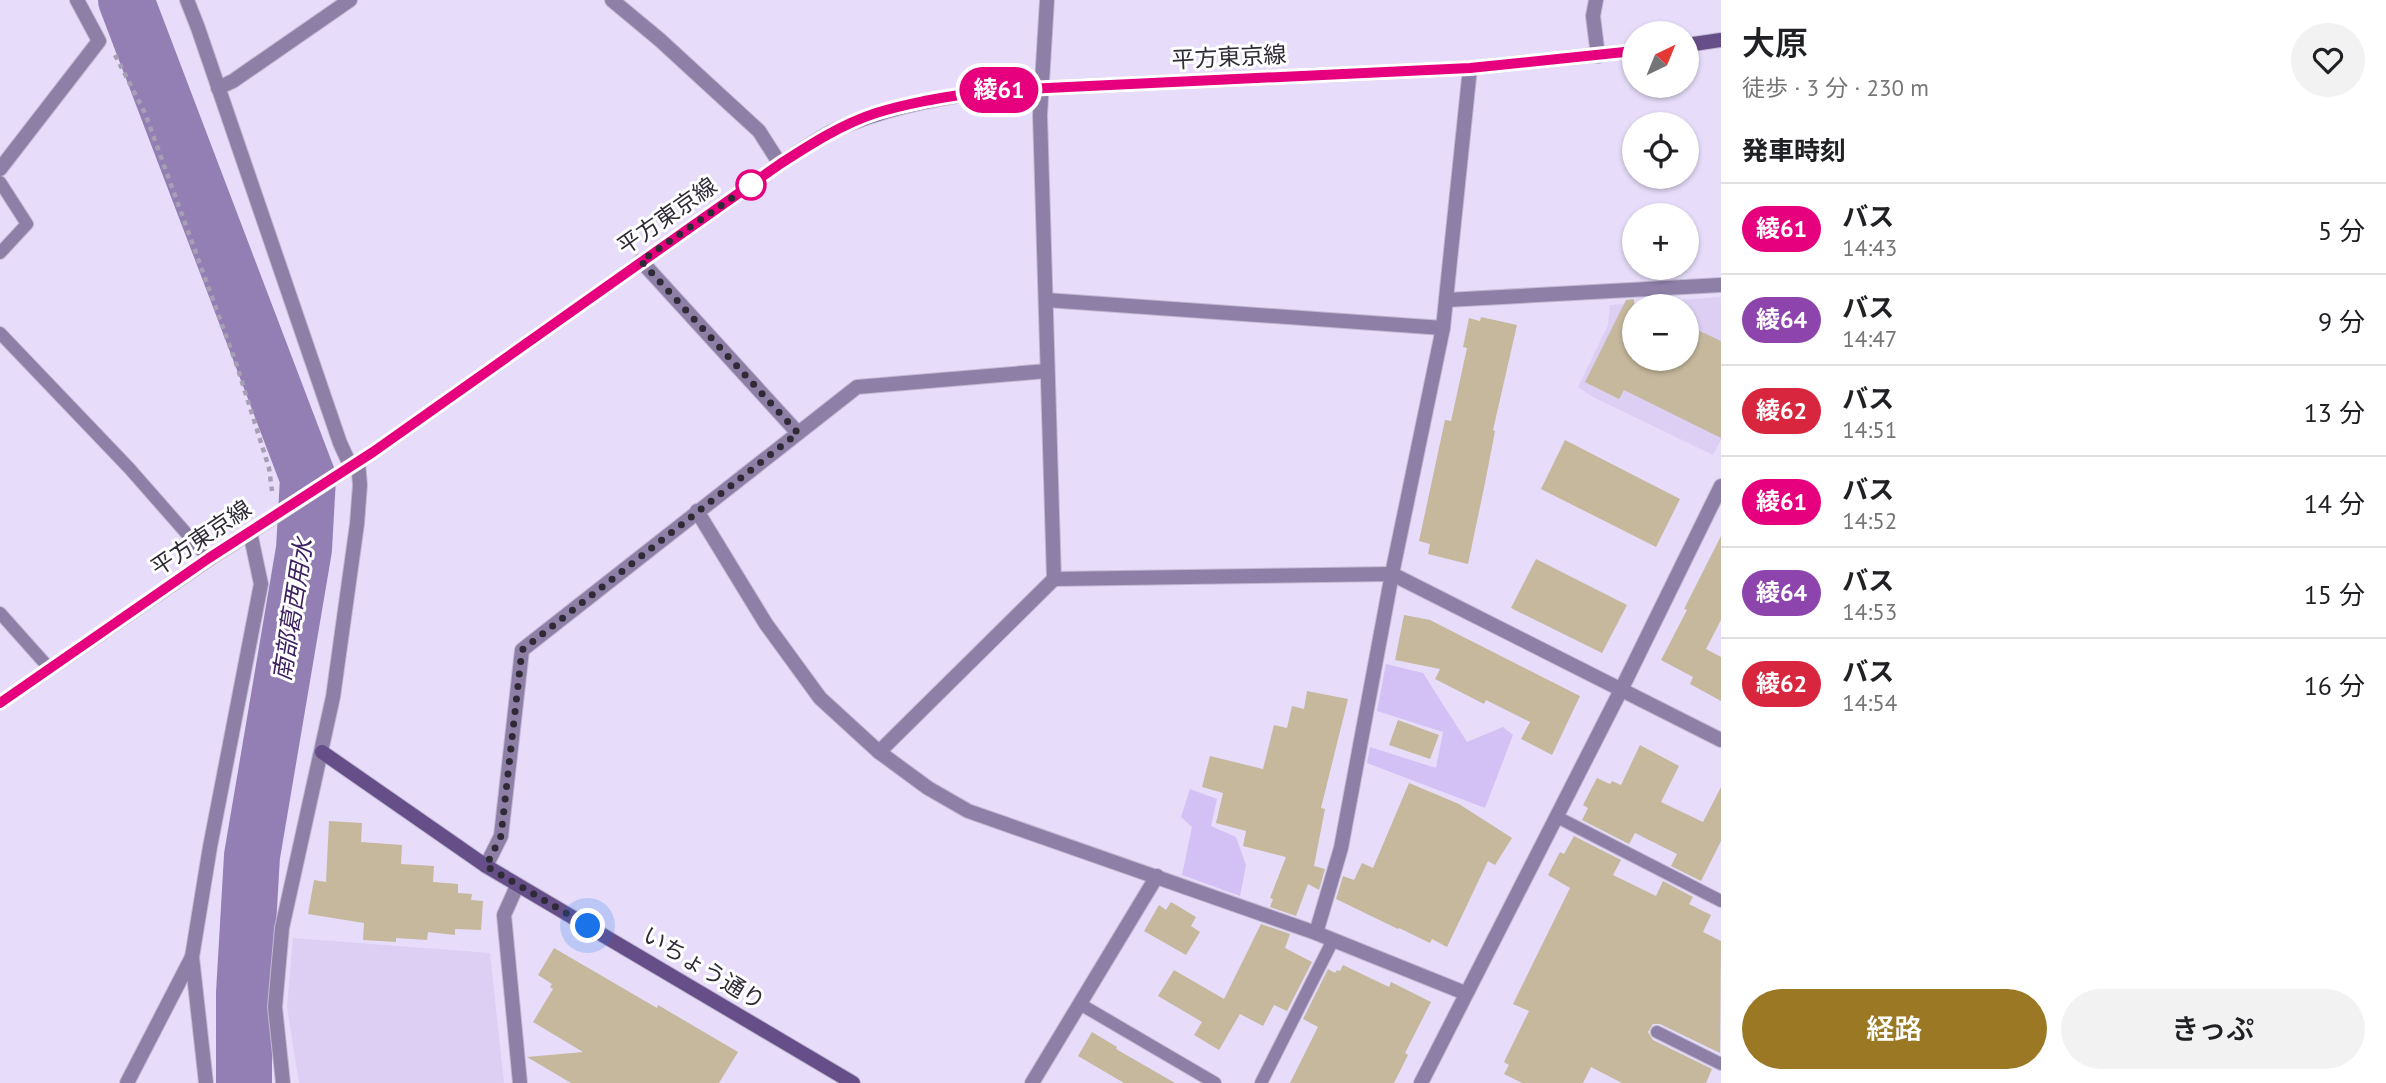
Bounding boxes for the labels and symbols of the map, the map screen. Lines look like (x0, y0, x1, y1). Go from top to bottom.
north arrow (1622, 21, 1699, 98)
street label: 平方東京線 (1171, 39, 1287, 74)
line badge: 綾61 (959, 67, 1039, 113)
unlabelled marker (736, 170, 766, 200)
street label: 平方東京線 (611, 171, 722, 260)
street label: 平方東京線 (145, 493, 256, 582)
water label: 南部葛西用水 (266, 533, 320, 683)
your location (570, 908, 605, 943)
street label: いちょう通り (638, 920, 771, 1016)

